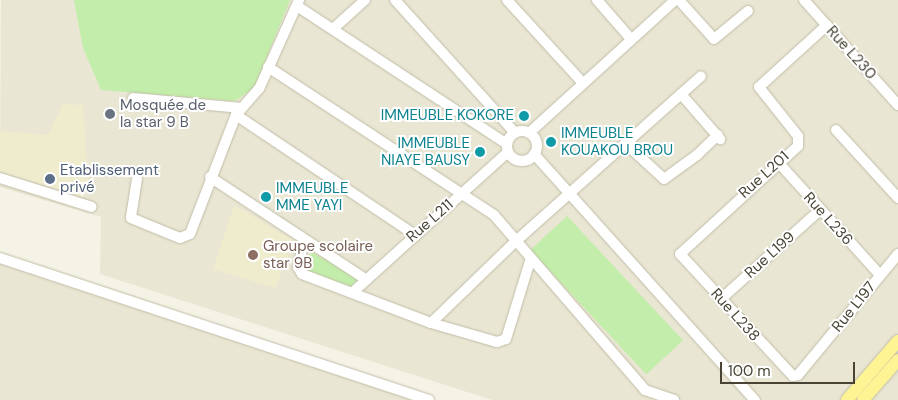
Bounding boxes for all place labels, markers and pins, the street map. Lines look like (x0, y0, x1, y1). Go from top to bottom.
place label: Mosquée de la star 9 B (120, 96, 206, 131)
place label: IMMEUBLE KOKORE (381, 107, 514, 125)
marker: Mosquée de la star 9 B (104, 108, 116, 120)
marker: IMMEUBLE KOKORE (518, 110, 530, 122)
place label: IMMEUBLE KOUAKOU BROU (561, 124, 673, 159)
place label: IMMEUBLE NIAYE BAUSY (381, 134, 470, 169)
marker: IMMEUBLE KOUAKOU BROU (545, 136, 557, 148)
marker: IMMEUBLE NIAYE BAUSY (474, 146, 486, 158)
place label: Etablissement privé (60, 161, 159, 196)
marker: Etablissement privé (44, 173, 56, 185)
place label: IMMEUBLE MME YAYI (276, 179, 348, 214)
marker: IMMEUBLE MME YAYI (260, 191, 272, 203)
place label: Groupe scolaire star 9B (263, 237, 373, 272)
marker: Groupe scolaire star 9B (247, 249, 259, 261)

